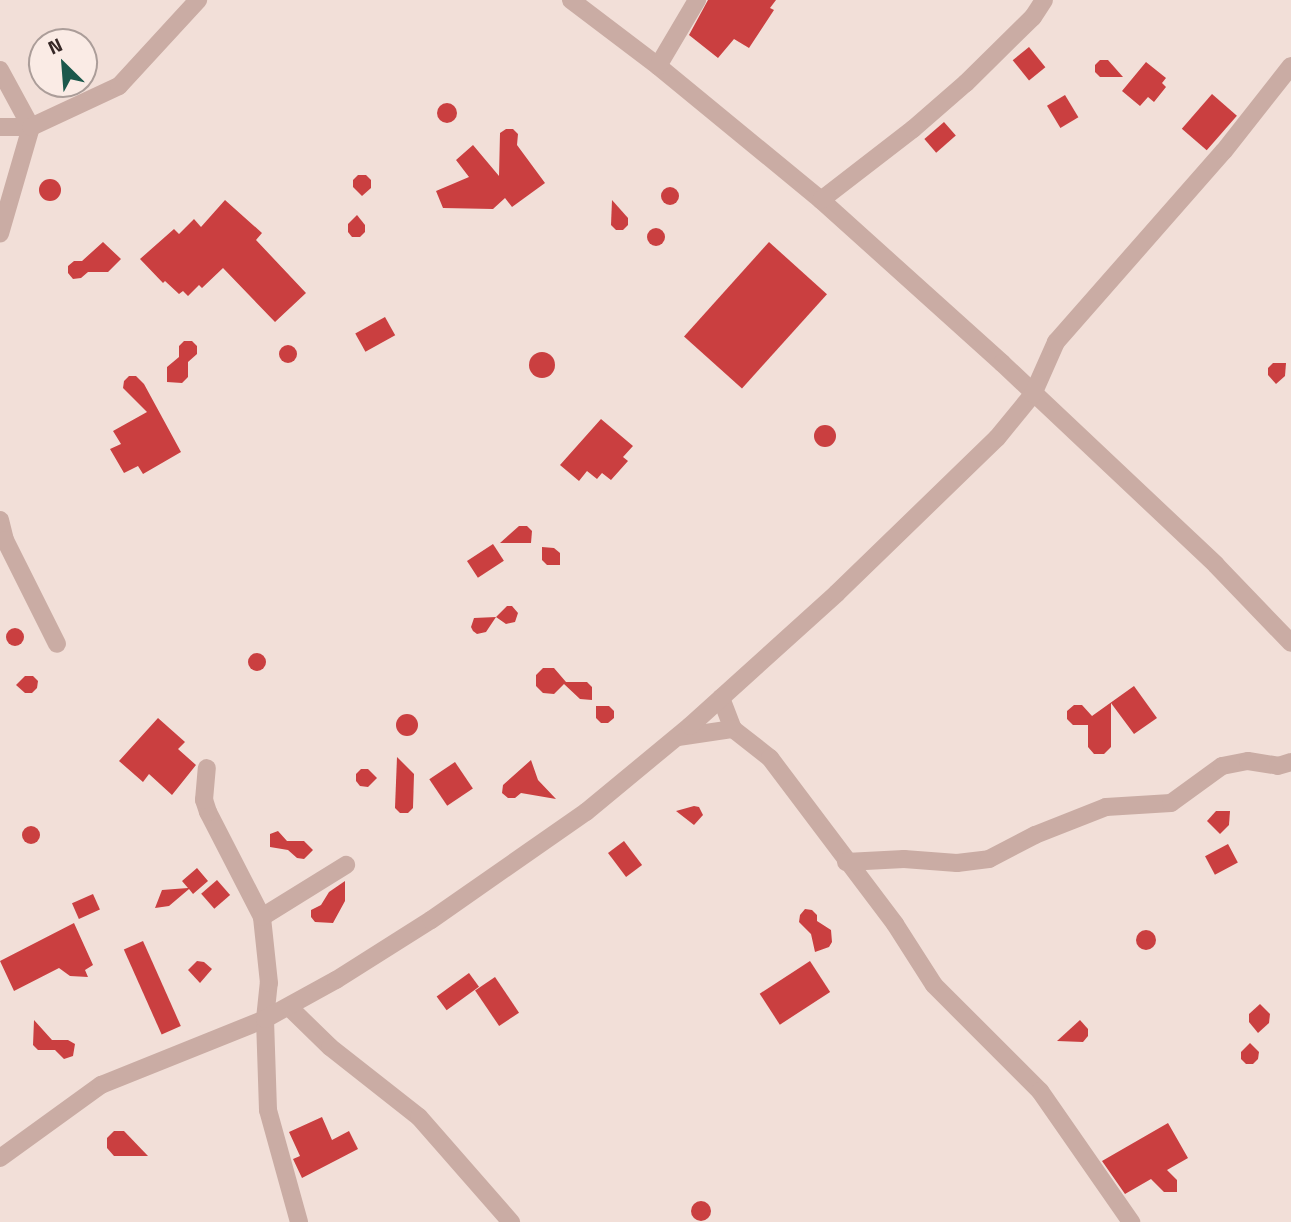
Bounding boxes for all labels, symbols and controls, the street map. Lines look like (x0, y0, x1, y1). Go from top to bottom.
north arrow (28, 28, 98, 98)
text: N (43, 29, 67, 61)

